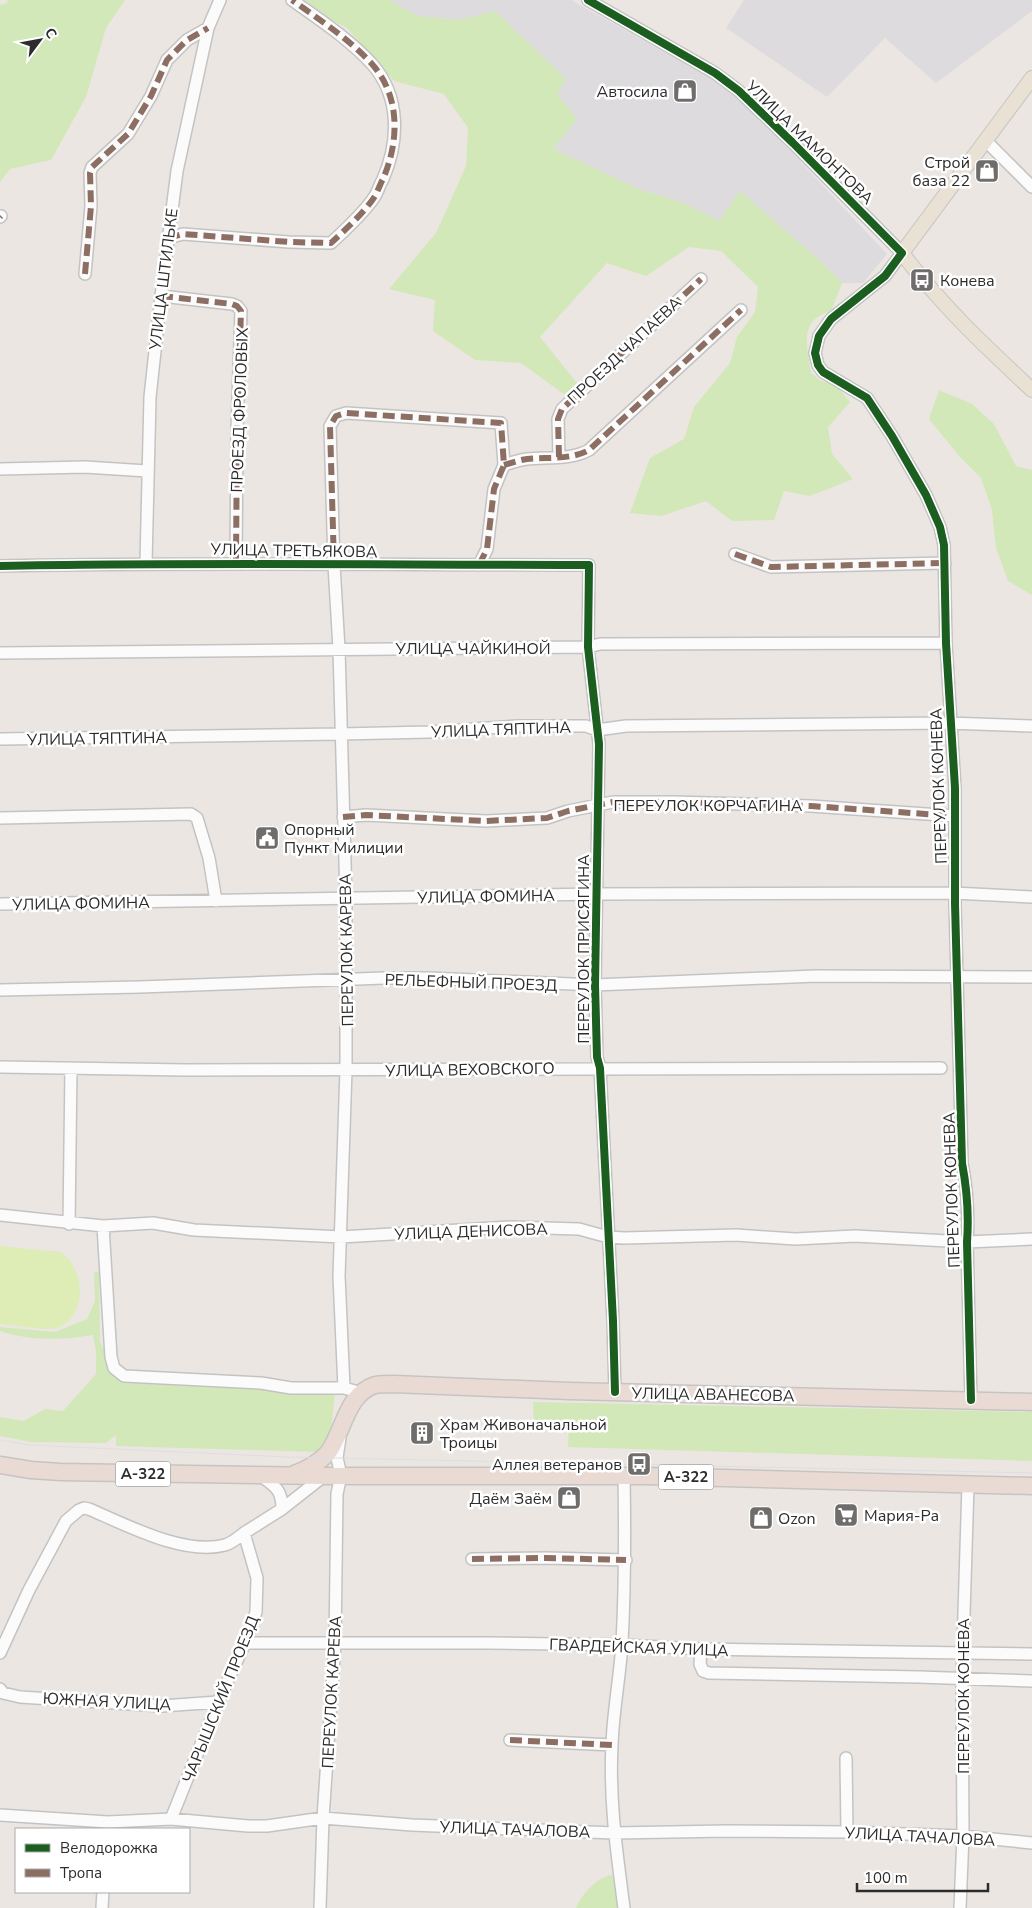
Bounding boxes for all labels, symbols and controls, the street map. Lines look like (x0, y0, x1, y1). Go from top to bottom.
north arrow (15, 15, 65, 65)
text: С (40, 24, 61, 43)
street label: УЛИЦА МАМОНТОВА (740, 75, 878, 210)
shop icon: Автосила (672, 78, 698, 104)
place label: Автосила (597, 81, 668, 103)
place label: Строй база 22 (912, 152, 970, 192)
shop icon: Строй база 22 (974, 158, 1000, 184)
street label: УЛИЦА ШТИЛЬКЕ (144, 207, 184, 352)
bus stop icon: Конева (909, 267, 935, 293)
place label: Конева (940, 270, 995, 292)
street label: ПРОЕЗД ЧАПАЕВА (563, 292, 687, 409)
street label: ПРОЕЗД ФРОЛОВЫХ (226, 326, 254, 493)
street label: УЛИЦА ТРЕТЬЯКОВА (209, 539, 378, 563)
street label: УЛИЦА ЧАЙКИНОЙ (394, 638, 551, 660)
street label: ПЕРЕУЛОК КОНЕВА (925, 707, 953, 864)
street label: УЛИЦА ТЯПТИНА (430, 717, 572, 743)
street label: УЛИЦА ТЯПТИНА (26, 727, 168, 751)
street label: ПЕРЕУЛОК КОРЧАГИНА (613, 795, 803, 817)
place label: Опорный Пункт Милиции (284, 819, 403, 859)
public building icon: Опорный Пункт Милиции (254, 825, 280, 851)
street label: ПЕРЕУЛОК ПРИСЯГИНА (573, 854, 595, 1044)
street label: ПЕРЕУЛОК КАРЕВА (335, 873, 359, 1027)
street label: УЛИЦА ФОМИНА (416, 885, 555, 909)
street label: УЛИЦА ФОМИНА (11, 892, 150, 916)
street label: РЕЛЬЕФНЫЙ ПРОЕЗД (384, 969, 558, 997)
street label: УЛИЦА ВЕХОВСКОГО (384, 1058, 555, 1082)
street label: ПЕРЕУЛОК КОНЕВА (938, 1111, 966, 1268)
street label: УЛИЦА ДЕНИСОВА (393, 1218, 548, 1246)
street label: УЛИЦА АВАНЕСОВА (630, 1383, 795, 1407)
place label: Храм Живоначальной Троицы (440, 1414, 607, 1454)
building icon: Храм Живоначальной Троицы (409, 1420, 435, 1446)
bus stop icon: Аллея ветеранов (626, 1451, 652, 1477)
place label: Аллея ветеранов (492, 1454, 622, 1476)
road number: А-322 (116, 1462, 170, 1486)
road number: А-322 (658, 1464, 714, 1490)
shop icon: Даём Заём (556, 1485, 582, 1511)
place label: Даём Заём (470, 1488, 552, 1510)
supermarket icon: Мария-Ра (833, 1502, 859, 1528)
shop icon: Ozon (748, 1505, 774, 1531)
place label: Мария-Ра (864, 1505, 939, 1527)
place label: Ozon (778, 1508, 816, 1530)
street label: ЧАРЫШСКИЙ ПРОЕЗД (177, 1612, 265, 1786)
street label: ПЕРЕУЛОК КАРЕВА (317, 1615, 347, 1769)
street label: ПЕРЕУЛОК КОНЕВА (953, 1618, 975, 1774)
street label: ГВАРДЕЙСКАЯ УЛИЦА (549, 1634, 729, 1662)
street label: ЮЖНАЯ УЛИЦА (42, 1688, 172, 1716)
street label: УЛИЦА ТАЧАЛОВА (438, 1816, 591, 1844)
street label: УЛИЦА ТАЧАЛОВА (843, 1822, 996, 1852)
legend (15, 1828, 190, 1893)
text: Велодорожка (60, 1838, 158, 1858)
scale bar (857, 1860, 988, 1892)
text: Тропа (60, 1863, 102, 1883)
text: 100 m (864, 1868, 908, 1888)

